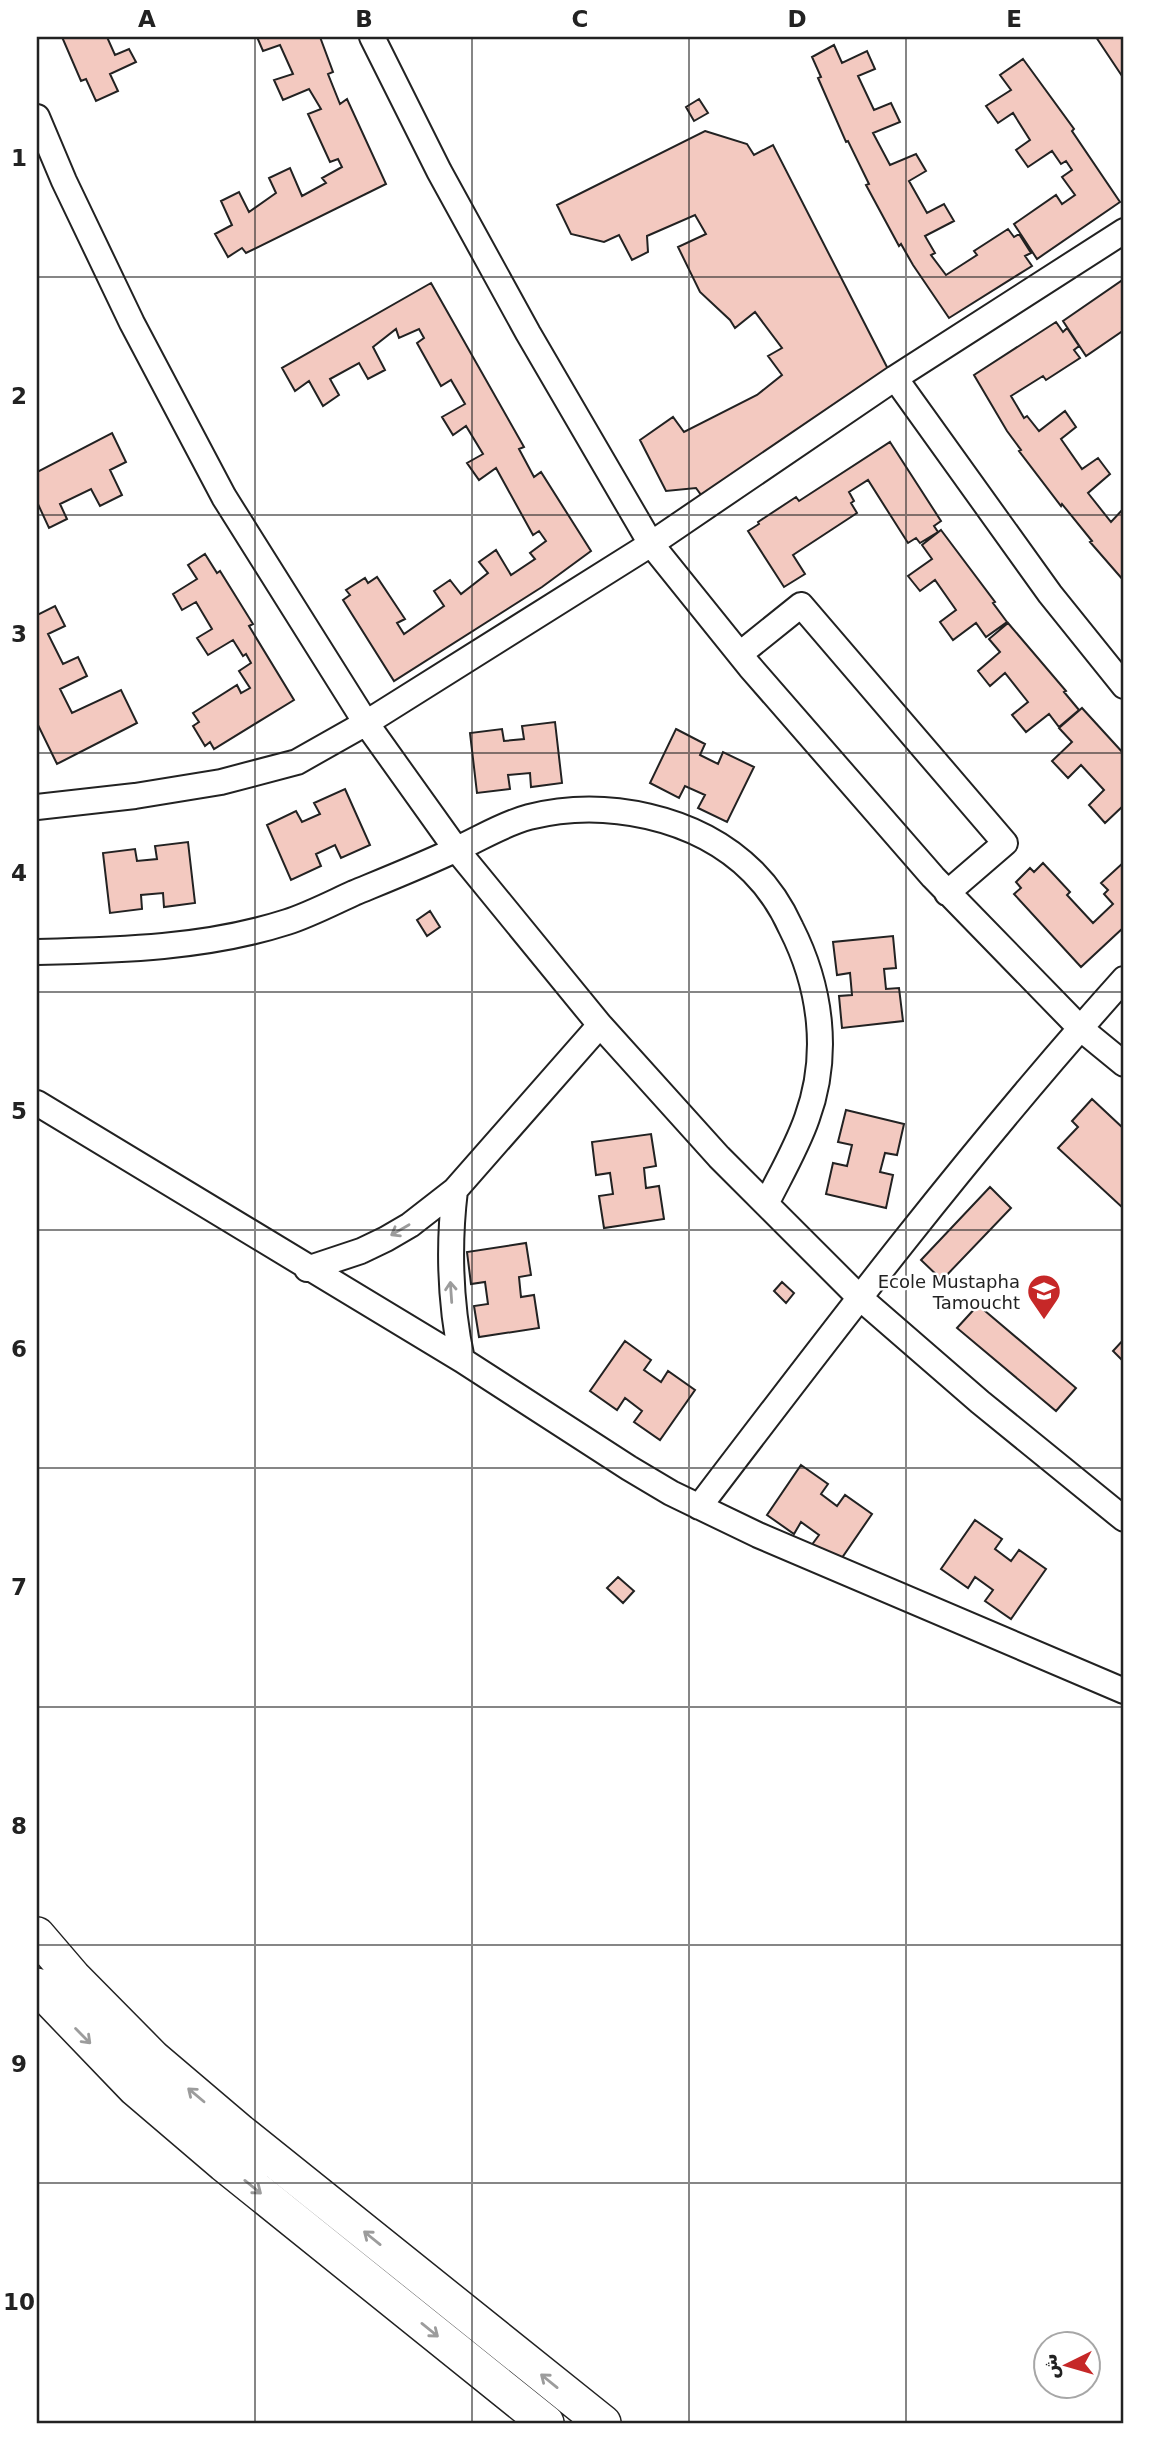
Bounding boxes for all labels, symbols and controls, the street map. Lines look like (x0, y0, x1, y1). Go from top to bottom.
text: A (138, 6, 156, 32)
text: B (355, 6, 373, 32)
text: C (572, 6, 588, 32)
text: D (787, 6, 807, 32)
text: E (1006, 6, 1022, 32)
text: 1 (11, 145, 27, 171)
text: 2 (11, 383, 27, 409)
text: 3 (11, 621, 27, 647)
text: 4 (11, 860, 27, 886)
text: 5 (11, 1098, 27, 1124)
one-way arrow (390, 1224, 410, 1238)
place label: Ecole Mustapha Tamoucht (878, 1271, 1020, 1313)
school or university icon: Ecole Mustapha Tamoucht (1025, 1272, 1063, 1321)
one-way arrow (445, 1281, 458, 1304)
text: 6 (11, 1336, 27, 1362)
text: 7 (11, 1574, 27, 1600)
text: 8 (11, 1813, 27, 1839)
one-way arrow (75, 2027, 92, 2044)
text: 9 (11, 2051, 27, 2077)
one-way arrow (187, 2087, 205, 2102)
one-way arrow (243, 2179, 262, 2194)
one-way arrow (363, 2231, 381, 2246)
text: 10 (3, 2289, 35, 2315)
one-way arrow (420, 2322, 438, 2338)
north arrow (1032, 2330, 1102, 2400)
text: ش (1038, 2352, 1063, 2380)
one-way arrow (541, 2373, 559, 2389)

